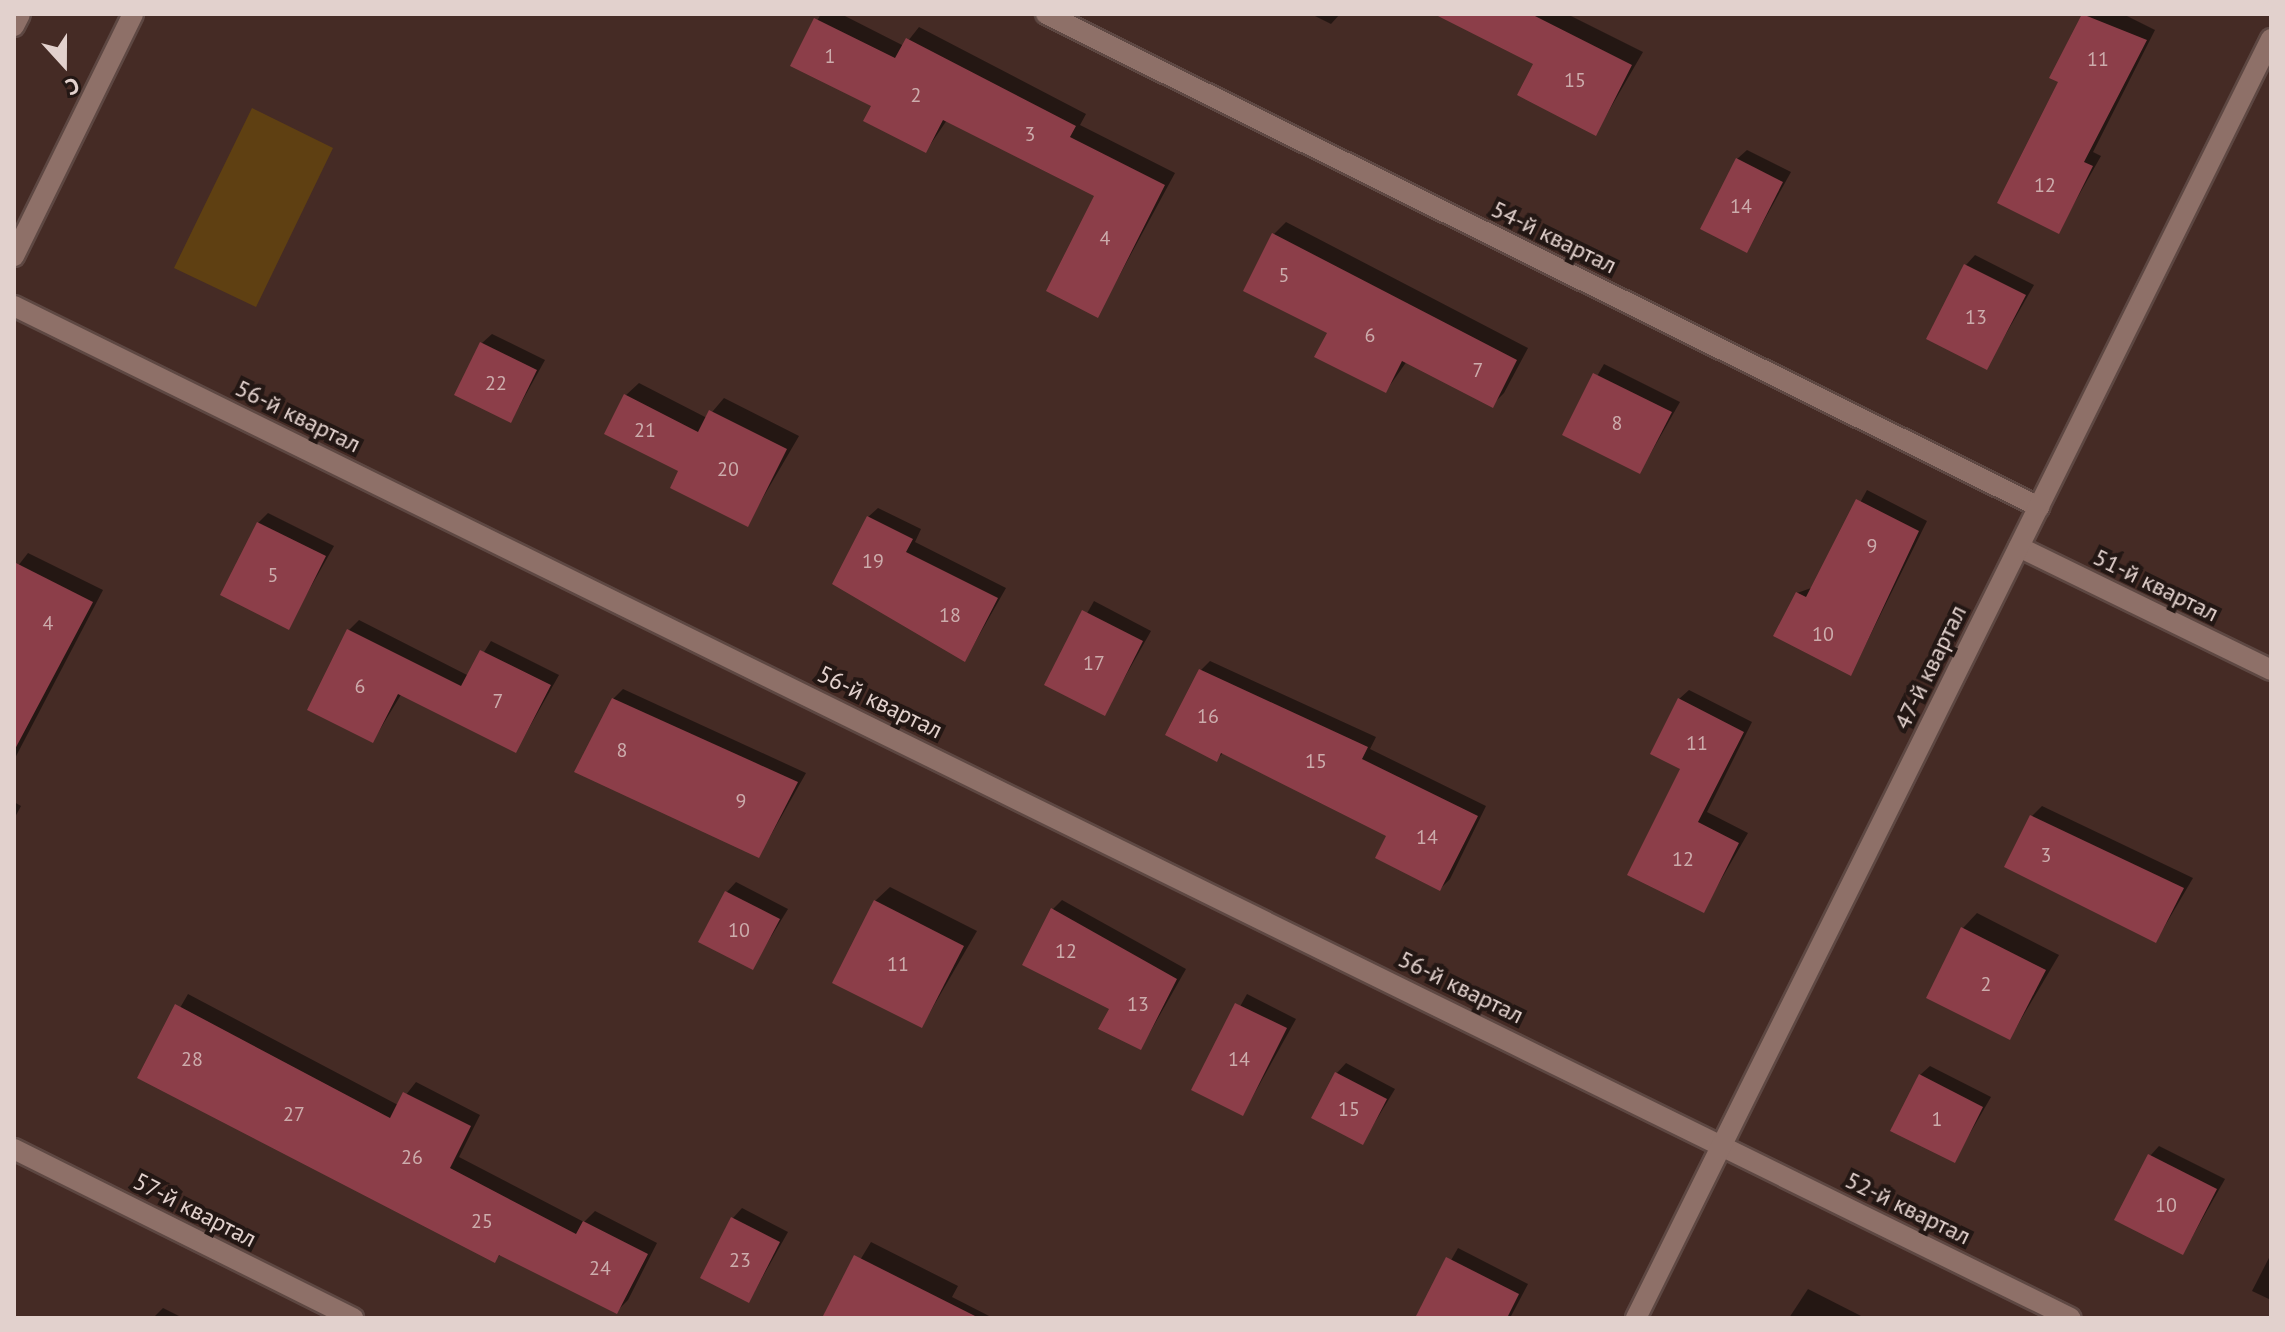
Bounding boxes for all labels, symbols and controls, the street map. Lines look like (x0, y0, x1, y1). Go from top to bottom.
north arrow (24, 24, 104, 104)
house number: 1 (825, 44, 835, 68)
house number: 11 (2087, 47, 2109, 71)
house number: 15 (1564, 68, 1586, 92)
text: С (62, 71, 83, 102)
house number: 2 (911, 83, 921, 107)
house number: 3 (1025, 122, 1035, 146)
house number: 12 (2034, 173, 2056, 197)
street label: 54-й квартал (1487, 194, 1621, 280)
house number: 14 (1730, 194, 1752, 218)
house number: 4 (1100, 226, 1110, 250)
house number: 5 (1279, 263, 1289, 287)
house number: 13 (1965, 305, 1987, 329)
house number: 6 (1365, 323, 1375, 347)
house number: 7 (1473, 358, 1483, 382)
house number: 22 (485, 371, 507, 395)
street label: 56-й квартал (231, 373, 365, 459)
house number: 8 (1612, 411, 1622, 435)
house number: 21 (634, 418, 656, 442)
house number: 20 (717, 457, 739, 481)
house number: 9 (1867, 534, 1877, 558)
street label: 51-й квартал (2089, 542, 2223, 628)
house number: 19 (862, 549, 884, 573)
house number: 5 (268, 563, 278, 587)
street label: 47-й квартал (1888, 600, 1972, 734)
house number: 18 (939, 603, 961, 627)
house number: 4 (43, 611, 53, 635)
house number: 10 (1812, 622, 1834, 646)
house number: 17 (1083, 651, 1105, 675)
street label: 56-й квартал (813, 659, 947, 745)
house number: 6 (355, 674, 365, 698)
house number: 7 (493, 689, 503, 713)
house number: 16 (1197, 704, 1219, 728)
house number: 11 (1686, 731, 1708, 755)
house number: 8 (617, 738, 627, 762)
house number: 15 (1305, 749, 1327, 773)
house number: 9 (736, 789, 746, 813)
house number: 14 (1416, 825, 1438, 849)
house number: 3 (2041, 843, 2051, 867)
house number: 12 (1672, 847, 1694, 871)
house number: 10 (728, 918, 750, 942)
house number: 12 (1055, 939, 1077, 963)
street label: 56-й квартал (1394, 944, 1528, 1030)
house number: 11 (887, 952, 909, 976)
house number: 2 (1981, 972, 1991, 996)
house number: 13 (1127, 992, 1149, 1016)
house number: 28 (181, 1047, 203, 1071)
house number: 14 (1228, 1047, 1250, 1071)
house number: 15 (1338, 1097, 1360, 1121)
house number: 27 (283, 1102, 305, 1126)
house number: 1 (1932, 1107, 1942, 1131)
house number: 26 (401, 1145, 423, 1169)
street label: 52-й квартал (1841, 1165, 1975, 1251)
street label: 57-й квартал (129, 1167, 261, 1253)
house number: 10 (2155, 1193, 2177, 1217)
house number: 25 (471, 1209, 493, 1233)
house number: 23 (729, 1248, 751, 1272)
house number: 24 (589, 1256, 611, 1280)

